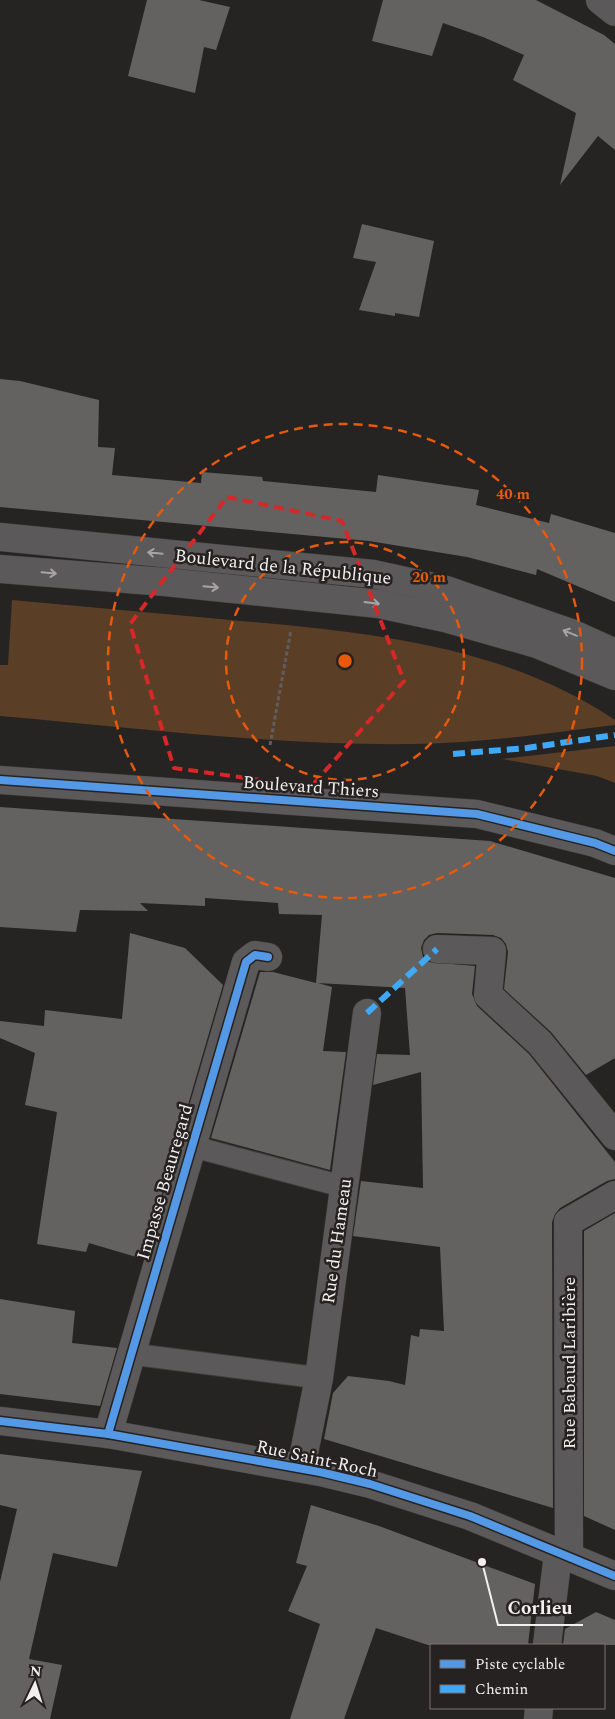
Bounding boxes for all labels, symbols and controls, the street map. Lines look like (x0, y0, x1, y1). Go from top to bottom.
text: 40 m (496, 483, 531, 506)
street label: Boulevard de la République (173, 542, 393, 592)
one-way arrow (148, 548, 164, 558)
text: 20 m (412, 566, 447, 589)
one-way arrow (40, 568, 56, 578)
one-way arrow (202, 582, 218, 592)
one-way arrow (364, 598, 380, 608)
one-way arrow (563, 628, 579, 637)
centre of rings (336, 652, 354, 670)
street label: Boulevard Thiers (242, 769, 380, 805)
street label: Impasse Beauregard (130, 1101, 200, 1263)
street label: Rue du Hameau (315, 1177, 359, 1305)
street label: Rue Babaud Laribière (556, 1277, 583, 1449)
street label: Rue Saint-Roch (254, 1433, 380, 1485)
callout: Corlieu (498, 1591, 583, 1625)
text: Corlieu (507, 1594, 573, 1623)
legend (430, 1644, 605, 1709)
text: Piste cyclable (475, 1653, 565, 1676)
north arrow (10, 1659, 60, 1709)
text: N (29, 1661, 42, 1682)
text: Chemin (475, 1678, 528, 1701)

